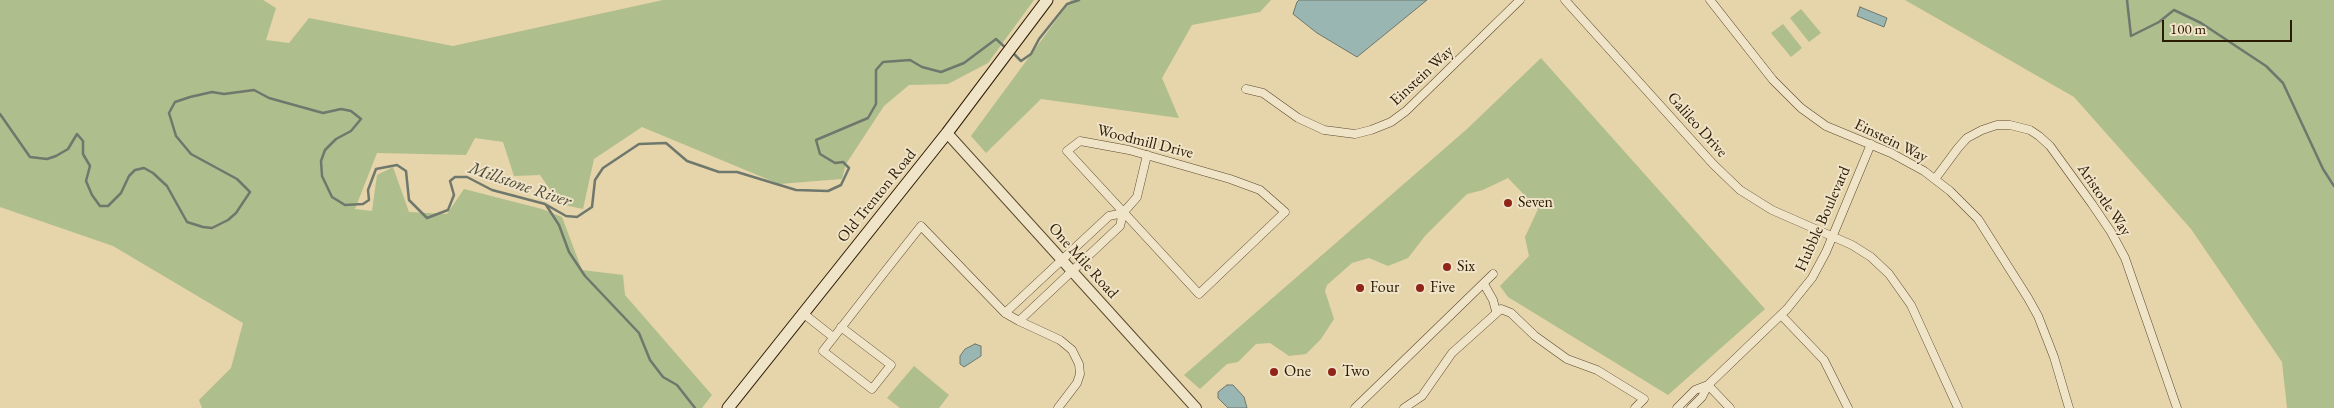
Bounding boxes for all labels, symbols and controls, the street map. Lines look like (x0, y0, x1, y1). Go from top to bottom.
scale bar (2164, 10, 2294, 42)
text: 100 m (2170, 19, 2206, 38)
street label: Einstein Way (1386, 42, 1458, 110)
street label: Galileo Drive (1663, 88, 1731, 162)
street label: Einstein Way (1851, 115, 1931, 167)
street label: Woodmill Drive (1095, 121, 1195, 163)
street label: Old Trenton Road (833, 145, 921, 247)
water label: Millstone River (466, 157, 574, 213)
street label: Aristotle Way (2073, 160, 2135, 240)
street label: Hubble Boulevard (1791, 163, 1855, 275)
place label: Seven (1518, 193, 1553, 213)
marker: Seven (1502, 197, 1514, 209)
street label: One Mile Road (1044, 219, 1122, 303)
place label: Six (1457, 257, 1475, 277)
marker: Six (1441, 261, 1453, 273)
place label: Four (1370, 278, 1399, 298)
place label: Five (1430, 278, 1455, 298)
marker: Four (1354, 282, 1366, 294)
marker: Five (1414, 282, 1426, 294)
place label: One (1284, 362, 1311, 382)
place label: Two (1342, 362, 1370, 382)
marker: One (1268, 366, 1280, 378)
marker: Two (1326, 366, 1338, 378)

